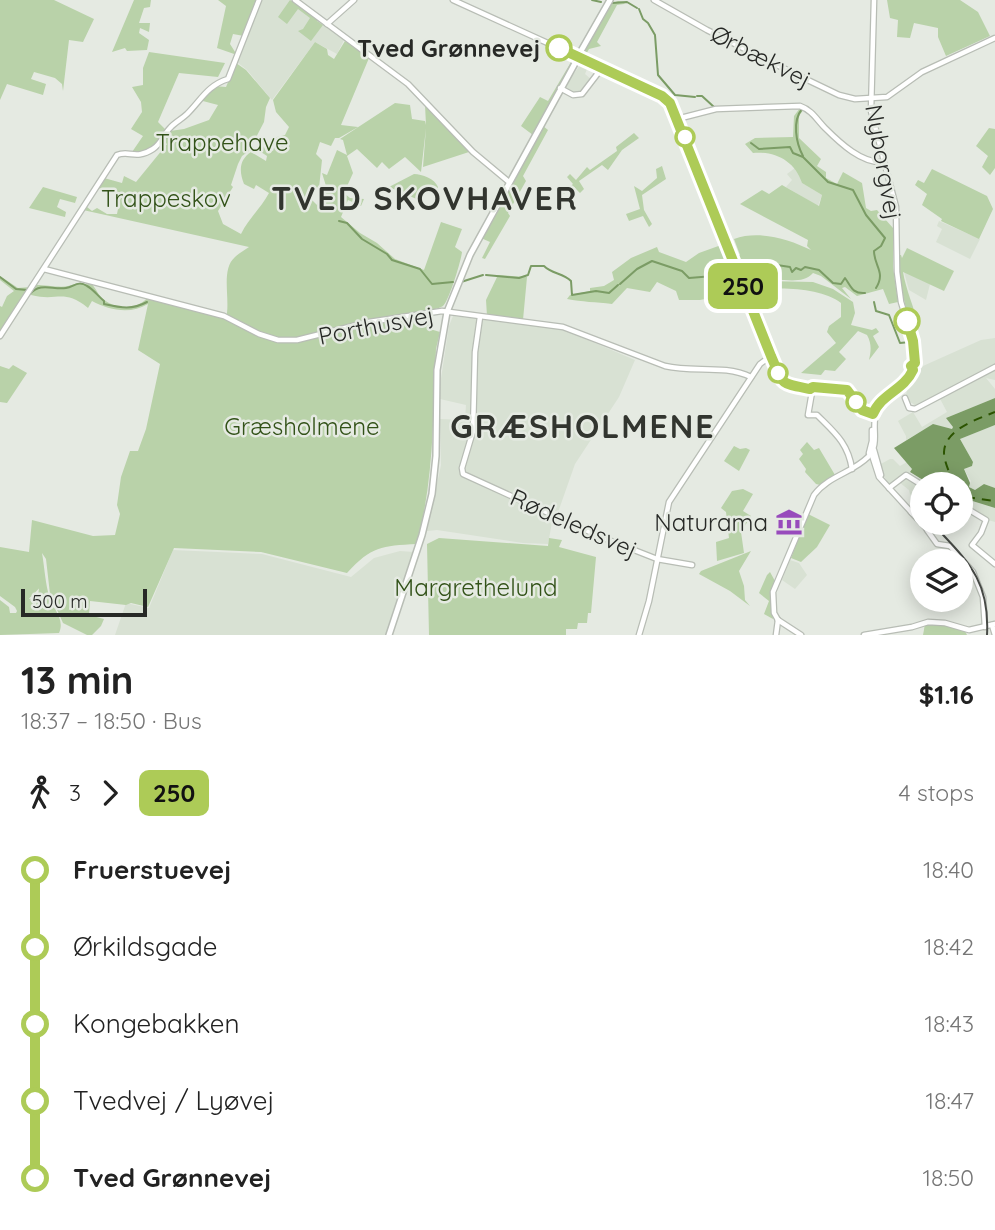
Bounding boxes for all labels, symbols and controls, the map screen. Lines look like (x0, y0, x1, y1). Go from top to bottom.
street label: Ørbækvej (706, 18, 816, 94)
place label: Tved Grønnevej (357, 33, 540, 63)
marker: Tved Grønnevej (546, 35, 572, 61)
street label: Nyborgvej (859, 102, 909, 222)
park label: Trappehave (155, 127, 289, 157)
unlabelled marker (675, 127, 695, 147)
district label: TVED SKOVHAVER (271, 178, 579, 218)
park label: Trappeskov (101, 183, 231, 213)
line badge: 250 (703, 263, 783, 309)
text: 250 (722, 271, 764, 301)
street label: Porthusvej (316, 299, 436, 351)
unlabelled marker (894, 308, 920, 334)
unlabelled marker (768, 363, 788, 383)
unlabelled marker (846, 392, 866, 412)
district label: GRÆSHOLMENE (450, 406, 716, 446)
park label: Græsholmene (224, 411, 380, 441)
map controls (910, 472, 973, 612)
button: locate (910, 472, 973, 535)
street label: Rødeledsvej (506, 482, 642, 564)
place label: Naturama (654, 507, 768, 537)
museum icon: Naturama (774, 507, 804, 537)
button: layers (910, 549, 973, 612)
park label: Margrethelund (394, 572, 558, 602)
scale bar (21, 586, 147, 618)
text: 500 m (32, 589, 87, 613)
text: 13 min (21, 656, 133, 704)
text: $1.16 (919, 678, 974, 711)
text: 18:37 – 18:50 · Bus (21, 706, 202, 735)
icon: walk (21, 774, 59, 812)
icon: forward (91, 774, 129, 812)
text: 3 (69, 778, 81, 807)
text: 250 (153, 778, 195, 808)
text: 4 stops (899, 778, 974, 807)
text: Fruerstuevej (73, 853, 231, 886)
text: 18:40 (923, 855, 974, 884)
text: Ørkildsgade (73, 930, 217, 963)
text: 18:42 (924, 932, 974, 961)
text: Kongebakken (73, 1007, 239, 1040)
text: 18:43 (925, 1009, 974, 1038)
text: Tvedvej / Lyøvej (73, 1084, 275, 1117)
text: 18:47 (926, 1086, 974, 1115)
text: Tved Grønnevej (73, 1161, 271, 1194)
text: 18:50 (923, 1163, 974, 1192)

